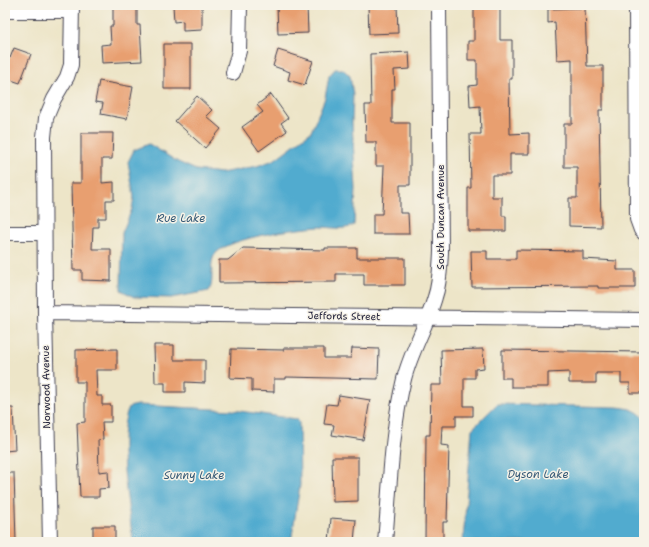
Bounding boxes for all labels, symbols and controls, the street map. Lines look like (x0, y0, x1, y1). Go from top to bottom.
street label: South Duncan Avenue (434, 164, 447, 270)
water label: Rue Lake (157, 211, 205, 226)
street label: Jeffords Street (307, 309, 381, 323)
street label: Norwood Avenue (39, 345, 53, 429)
water label: Dyson Lake (507, 467, 569, 482)
water label: Sunny Lake (164, 468, 224, 483)

